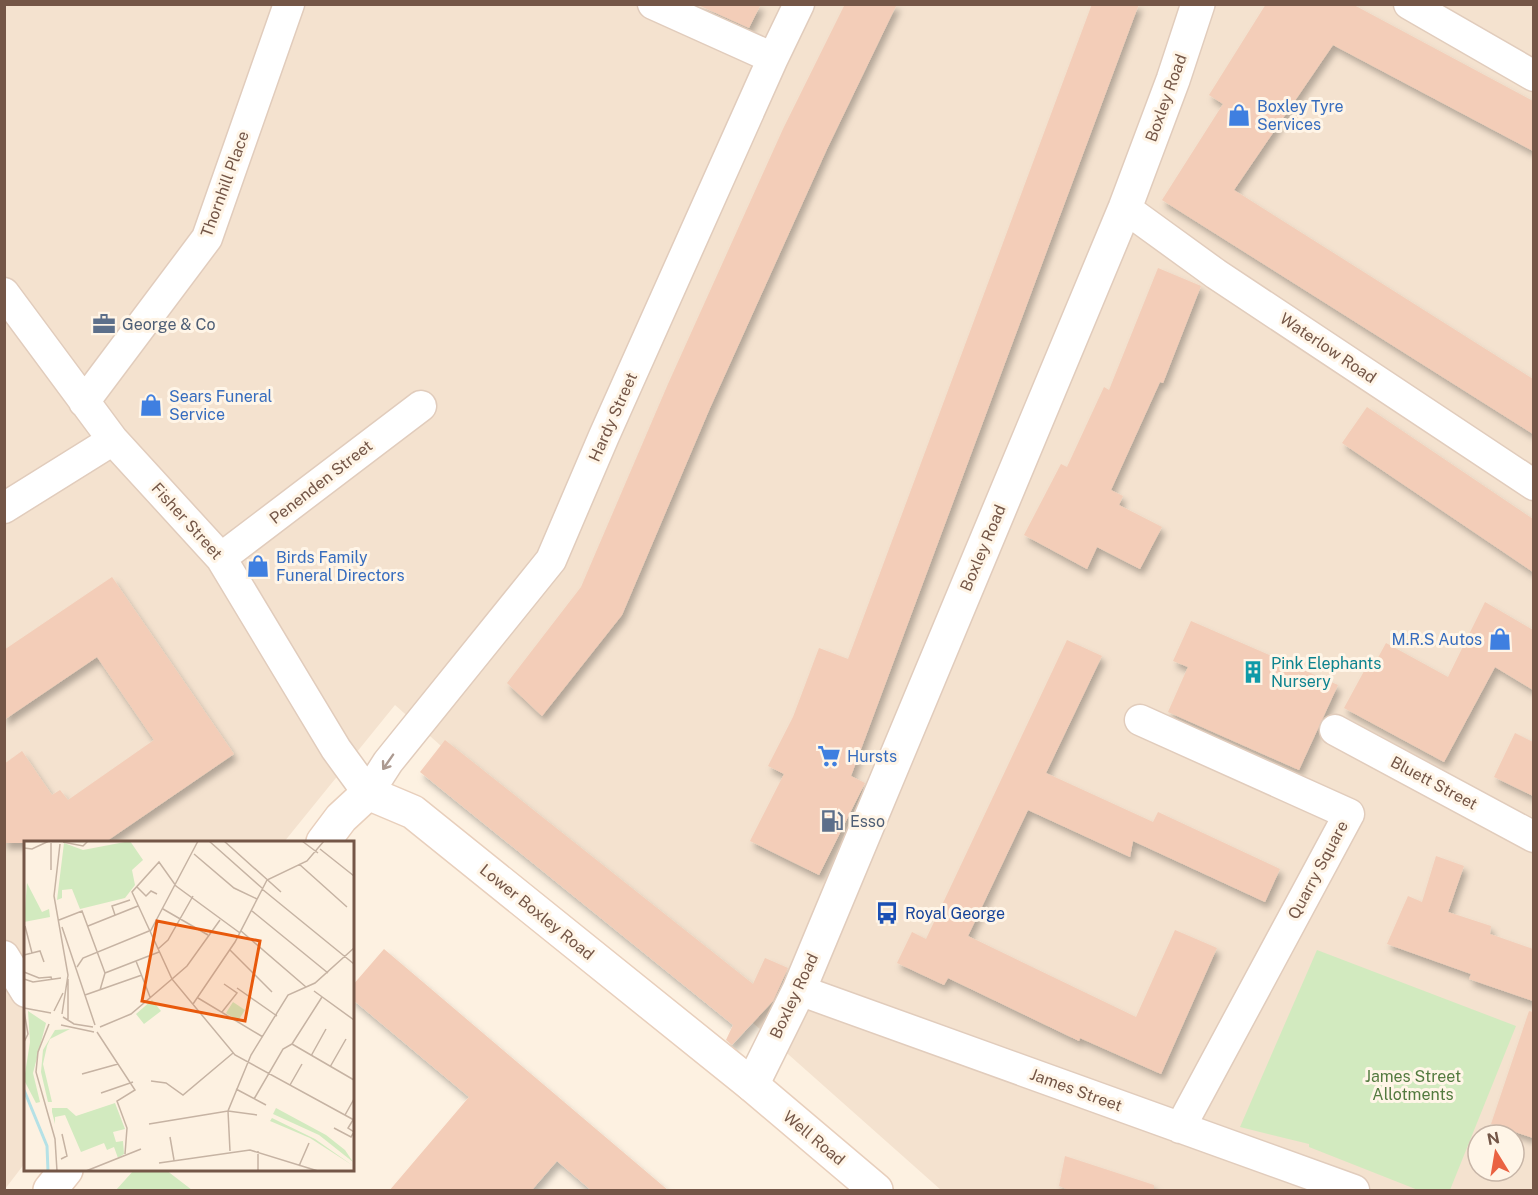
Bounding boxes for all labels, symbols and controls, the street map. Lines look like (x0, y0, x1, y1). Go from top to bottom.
street label: Boxley Road (1141, 52, 1191, 144)
place label: Boxley Tyre Services (1257, 97, 1344, 134)
shop icon: Boxley Tyre Services (1226, 102, 1252, 128)
street label: Thornhill Place (197, 128, 253, 240)
street label: Waterlow Road (1276, 309, 1380, 387)
office icon: George & Co (91, 311, 117, 337)
place label: George & Co (122, 315, 216, 334)
street label: Hardy Street (585, 369, 641, 465)
place label: Sears Funeral Service (169, 387, 273, 424)
shop icon: Sears Funeral Service (138, 392, 164, 418)
street label: Penenden Street (266, 436, 376, 528)
street label: Fisher Street (148, 479, 226, 563)
street label: Boxley Road (956, 502, 1010, 594)
place label: Birds Family Funeral Directors (276, 548, 405, 585)
shop icon: Birds Family Funeral Directors (245, 553, 271, 579)
shop icon: M.R.S Autos (1487, 626, 1513, 652)
place label: M.R.S Autos (1392, 630, 1482, 649)
place label: Pink Elephants Nursery (1271, 654, 1381, 691)
building icon: Pink Elephants Nursery (1240, 659, 1266, 685)
supermarket icon: Hursts (816, 743, 842, 769)
place label: Hursts (847, 747, 897, 766)
street label: Bluett Street (1387, 752, 1481, 814)
one-way arrow (382, 753, 394, 769)
fuel station icon: Esso (819, 808, 845, 834)
place label: Esso (850, 812, 885, 831)
street label: Quarry Square (1284, 818, 1352, 922)
inset map (24, 841, 354, 1171)
street label: Lower Boxley Road (476, 860, 598, 964)
bus stop icon: Royal George (874, 900, 900, 926)
place label: Royal George (905, 904, 1005, 923)
street label: Boxley Road (766, 950, 822, 1042)
street label: James Street (1027, 1065, 1125, 1115)
park label: James Street Allotments (1365, 1067, 1461, 1104)
street label: Well Road (779, 1107, 849, 1169)
north arrow (1466, 1123, 1526, 1183)
text: N (1485, 1128, 1501, 1149)

